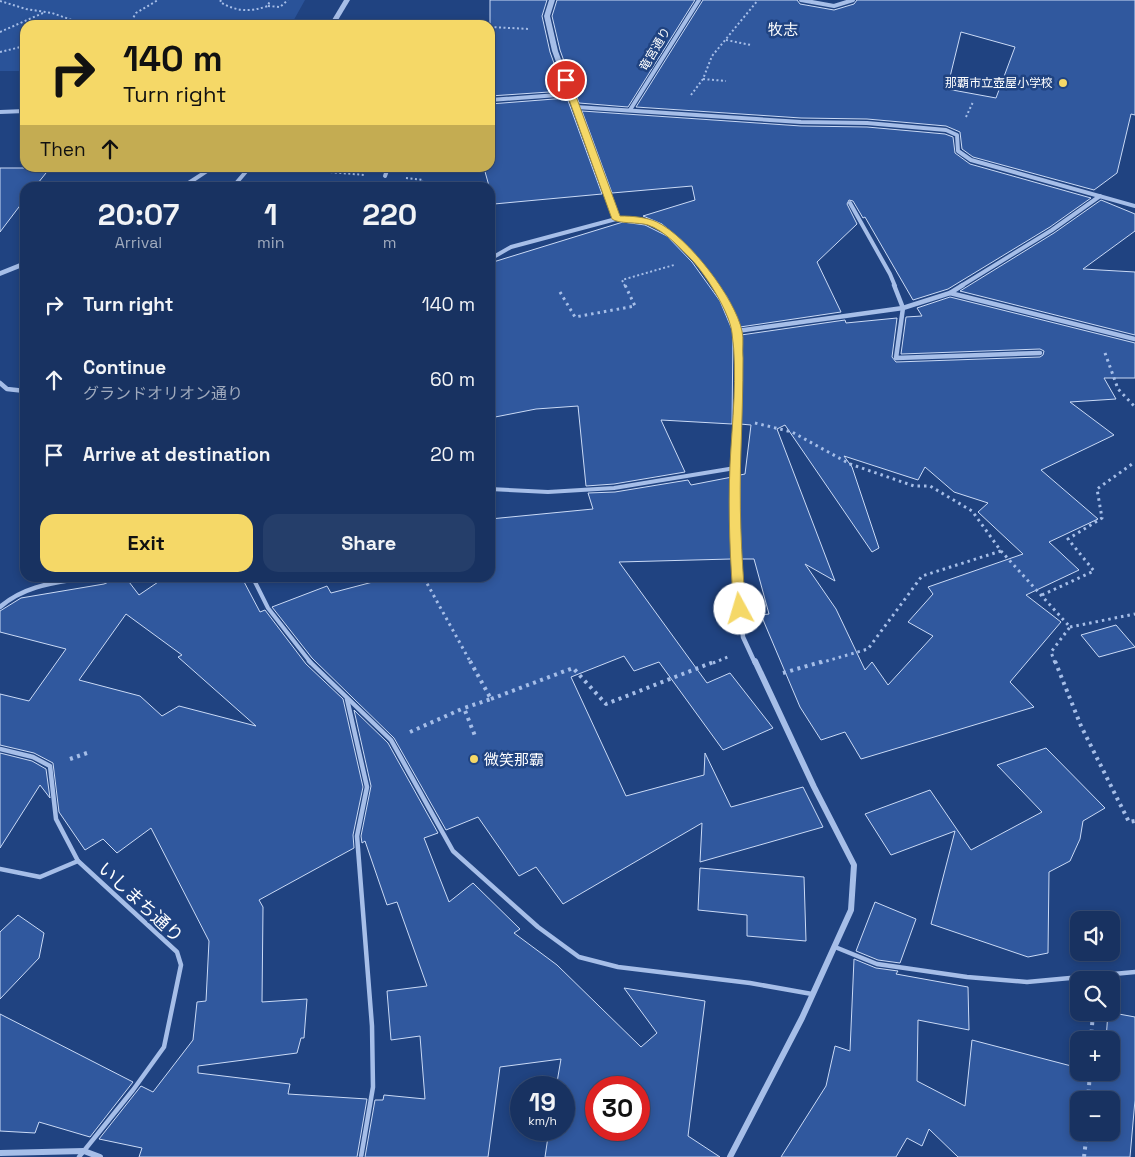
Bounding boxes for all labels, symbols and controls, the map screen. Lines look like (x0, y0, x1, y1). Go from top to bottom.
district label: 牧志 (768, 20, 798, 39)
street label: 竜宮通り (636, 24, 674, 74)
text: 140 m (123, 37, 223, 81)
icon: right (40, 40, 105, 105)
pin (545, 59, 587, 101)
icon: arrive (552, 66, 580, 94)
place label: 那覇市立壺屋小学校 (945, 75, 1053, 91)
marker: 那覇市立壺屋小学校 (1057, 77, 1069, 89)
text: Turn right (123, 80, 226, 108)
icon: ahead (96, 135, 124, 163)
text: Then (40, 137, 86, 162)
text: 20:07 (98, 195, 179, 234)
text: 1 (264, 195, 278, 234)
text: 220 (362, 195, 417, 234)
text: Arrival (115, 232, 162, 253)
text: min (257, 232, 285, 253)
text: m (383, 232, 397, 253)
icon: right (40, 291, 68, 319)
text: Turn right (83, 292, 173, 317)
text: 140 m (422, 292, 475, 317)
text: Continue (83, 355, 166, 380)
icon: ahead (40, 366, 68, 394)
text: 60 m (430, 367, 475, 392)
text: グランドオリオン通り (83, 383, 243, 404)
icon: arrive (40, 441, 68, 469)
text: Arrive at destination (83, 442, 271, 467)
text: 20 m (430, 442, 475, 467)
button: Exit (40, 514, 253, 572)
button: Share (263, 514, 475, 572)
position arrow (713, 582, 765, 634)
place label: 微笑那霸 (484, 750, 544, 769)
marker: 微笑那霸 (468, 753, 480, 765)
street label: いしまち通り (94, 857, 188, 947)
map controls (1070, 911, 1120, 1141)
button: sound (1070, 911, 1120, 961)
button: search (1070, 971, 1120, 1021)
button: + (1070, 1031, 1120, 1081)
speed limit sign: 30 (585, 1076, 650, 1141)
text: 19 (529, 1086, 556, 1118)
button: − (1070, 1091, 1120, 1141)
text: km/h (528, 1113, 557, 1129)

